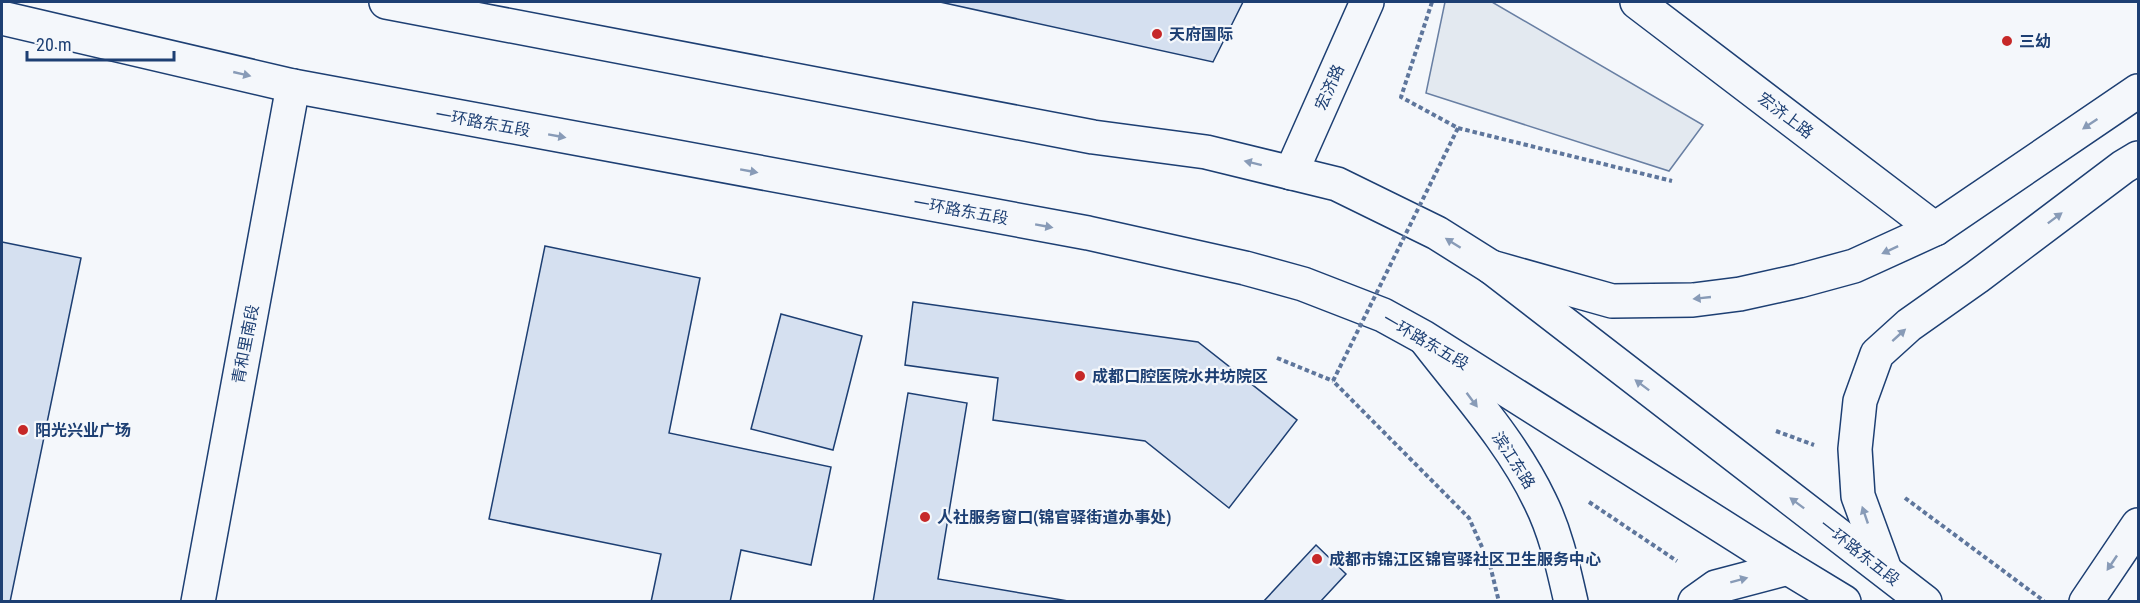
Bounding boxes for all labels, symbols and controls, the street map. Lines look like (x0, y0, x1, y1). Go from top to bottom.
scale bar (27, 24, 174, 62)
place label: 天府国际 (1169, 25, 1233, 44)
marker: 天府国际 (1150, 27, 1164, 41)
place label: 三幼 (2019, 32, 2051, 51)
text: 20 m (36, 34, 71, 55)
marker: 三幼 (2000, 34, 2014, 48)
street label: 宏济路 (1311, 61, 1348, 113)
one-way arrow (233, 70, 252, 80)
street label: 宏济上路 (1754, 89, 1817, 142)
street label: 一环路东五段 (434, 105, 532, 140)
one-way arrow (2082, 118, 2098, 129)
one-way arrow (548, 132, 567, 141)
one-way arrow (1244, 158, 1262, 168)
one-way arrow (740, 167, 759, 176)
street label: 一环路东五段 (912, 193, 1010, 228)
one-way arrow (2048, 213, 2063, 225)
one-way arrow (1035, 221, 1054, 230)
one-way arrow (1445, 237, 1461, 248)
one-way arrow (1881, 245, 1898, 254)
one-way arrow (1692, 294, 1711, 303)
street label: 青和里南段 (229, 303, 262, 385)
street label: 一环路东五段 (1379, 309, 1472, 374)
one-way arrow (1891, 329, 1906, 342)
place label: 成都口腔医院水井坊院区 (1092, 367, 1268, 386)
marker: 成都口腔医院水井坊院区 (1073, 369, 1087, 383)
one-way arrow (1635, 379, 1650, 391)
one-way arrow (1465, 392, 1477, 407)
place label: 阳光兴业广场 (35, 421, 131, 440)
marker: 阳光兴业广场 (16, 423, 30, 437)
street label: 滨江东路 (1488, 428, 1539, 492)
one-way arrow (1790, 497, 1806, 509)
one-way arrow (1859, 506, 1869, 524)
place label: 人社服务窗口(锦官驿街道办事处) (937, 508, 1171, 527)
marker: 人社服务窗口(锦官驿街道办事处) (918, 510, 932, 524)
street label: 一环路东五段 (1816, 515, 1903, 589)
place label: 成都市锦江区锦官驿社区卫生服务中心 (1329, 550, 1601, 569)
marker: 成都市锦江区锦官驿社区卫生服务中心 (1310, 552, 1324, 566)
one-way arrow (2107, 555, 2118, 571)
one-way arrow (1730, 574, 1749, 584)

